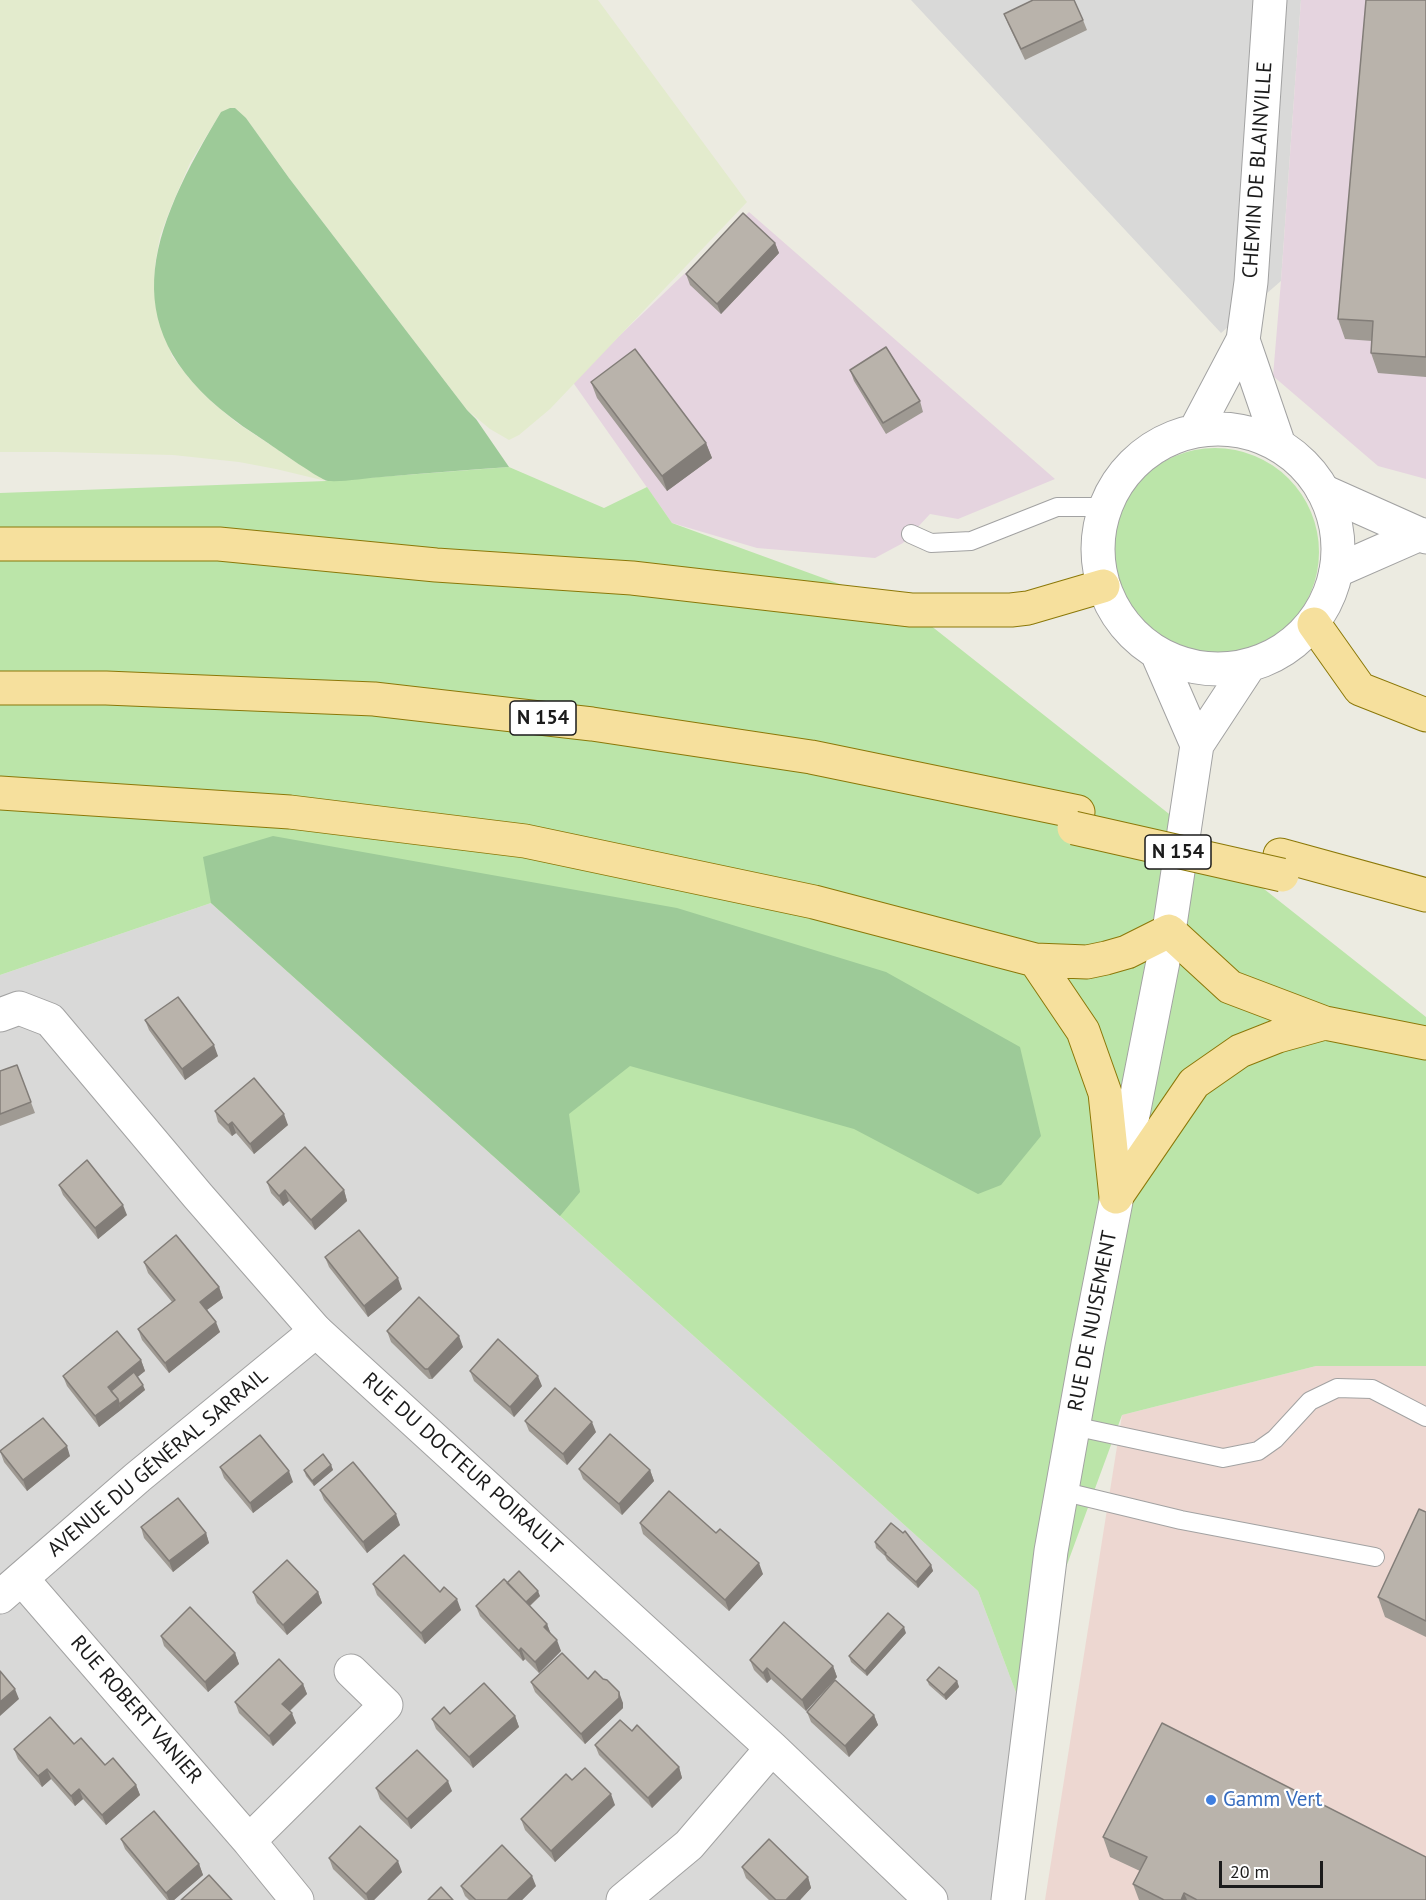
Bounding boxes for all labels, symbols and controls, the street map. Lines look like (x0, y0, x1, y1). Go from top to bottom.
street label: CHEMIN DE BLAINVILLE (1238, 61, 1278, 279)
road number: N 154 (510, 701, 576, 735)
road number: N 154 (1145, 835, 1211, 869)
street label: RUE DE NUISEMENT (1063, 1228, 1123, 1414)
street label: AVENUE DU GÉNÉRAL SARRAIL (43, 1363, 273, 1563)
street label: RUE DU DOCTEUR POIRAULT (357, 1368, 567, 1560)
street label: RUE ROBERT VANIER (65, 1631, 207, 1789)
place label: Gamm Vert (1223, 1787, 1322, 1813)
marker: Gamm Vert (1204, 1793, 1218, 1807)
scale bar (1222, 1849, 1326, 1887)
text: 20 m (1230, 1860, 1269, 1883)

